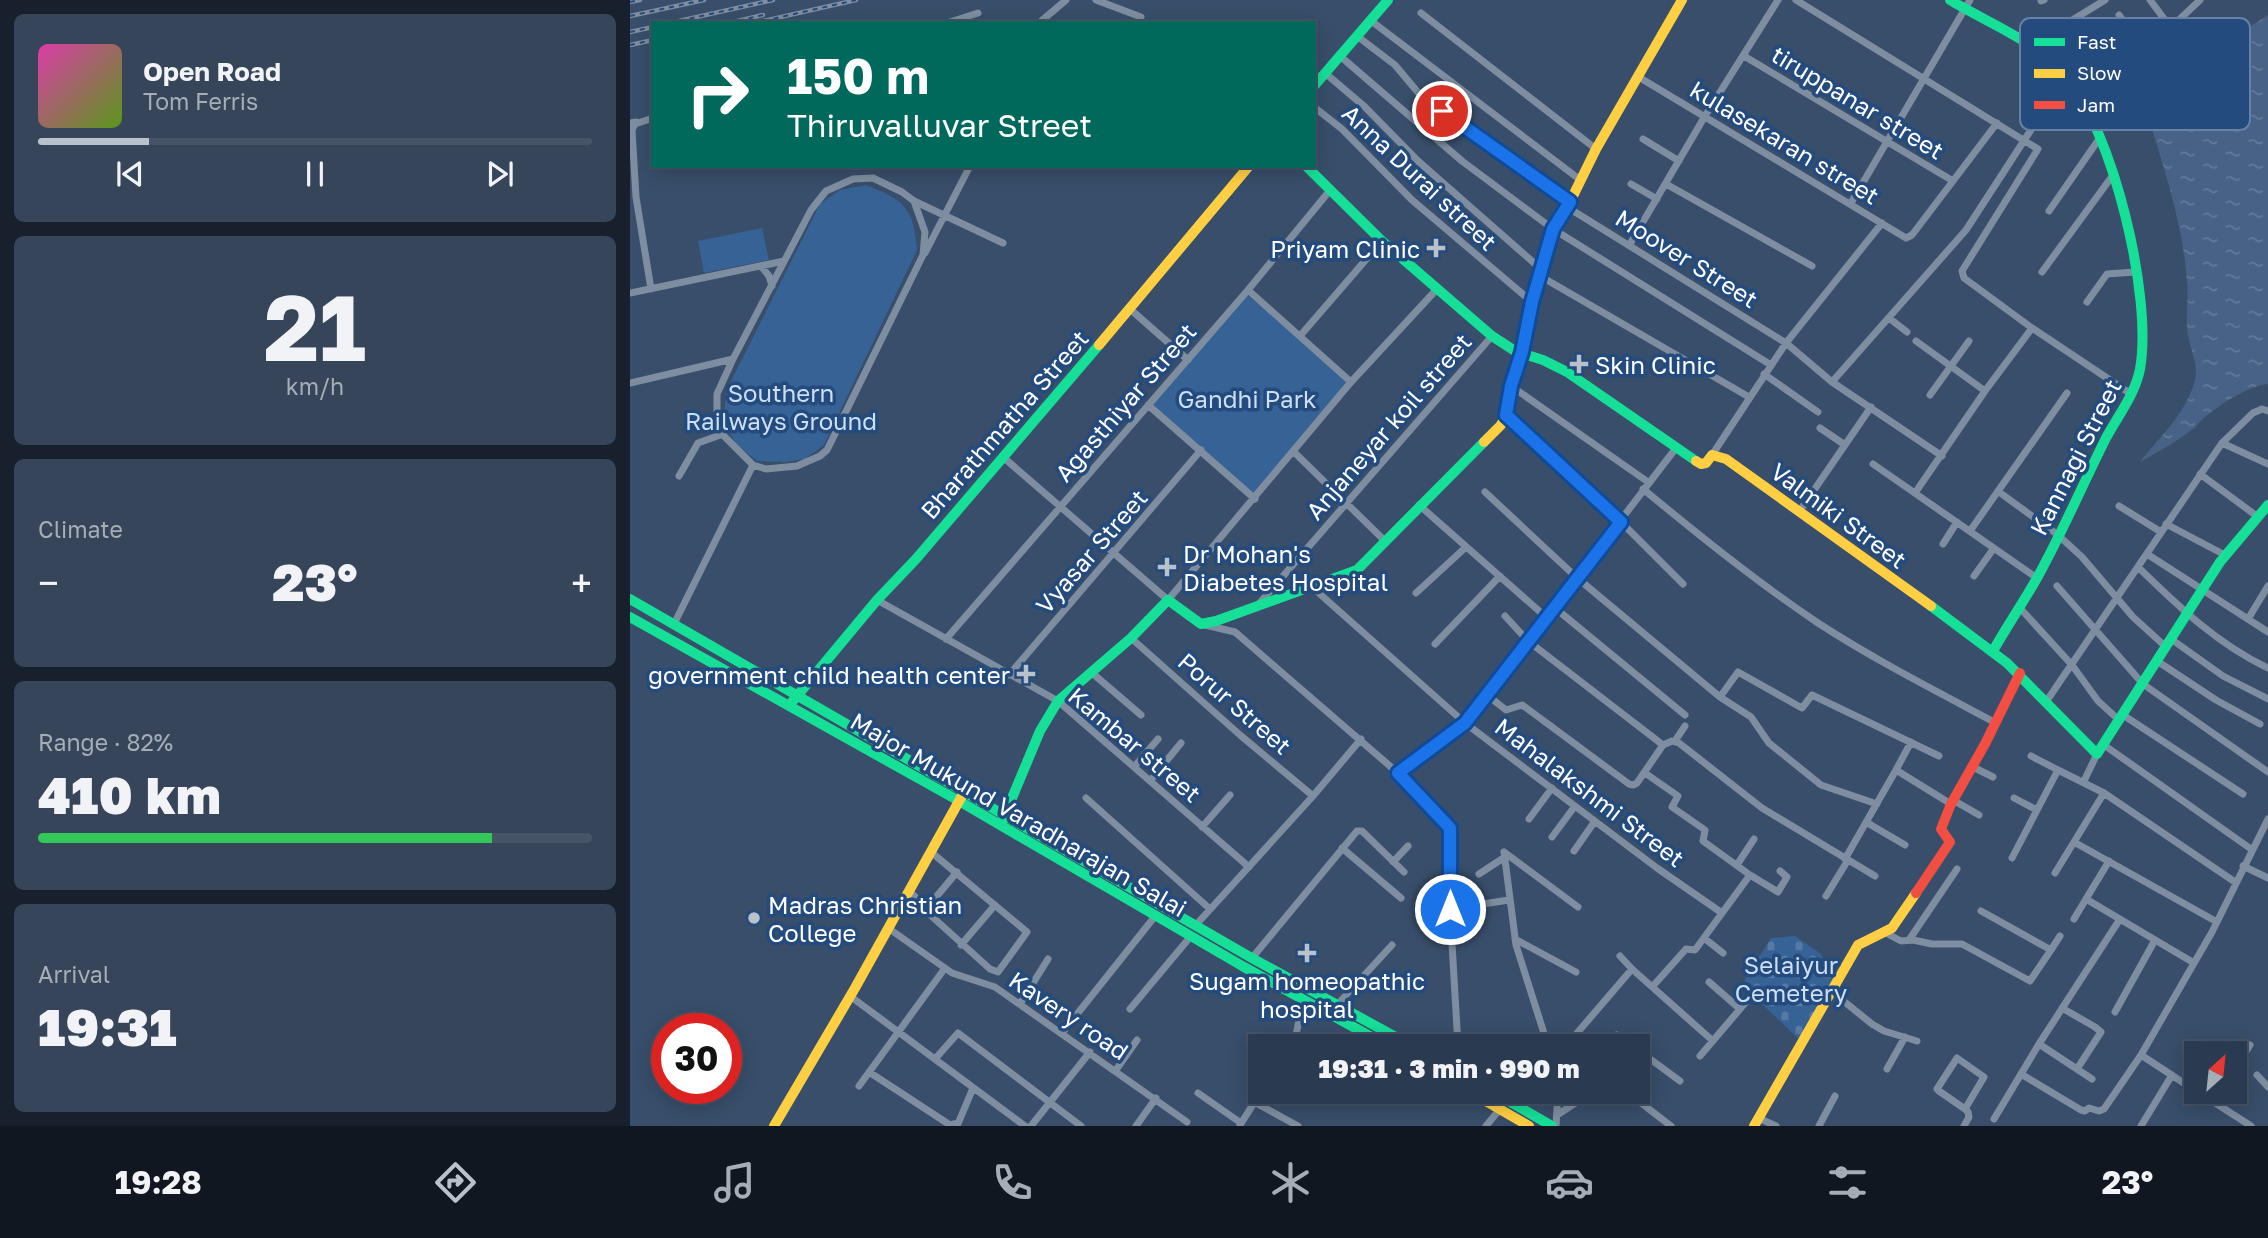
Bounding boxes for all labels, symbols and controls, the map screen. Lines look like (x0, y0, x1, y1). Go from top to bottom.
legend (2020, 18, 2250, 130)
text: Fast (2077, 30, 2116, 53)
street label: tiruppanar street (1767, 39, 1949, 165)
text: 150 m (787, 46, 929, 105)
icon: right (672, 49, 763, 140)
text: Open Road (143, 56, 281, 87)
text: Slow (2077, 61, 2122, 84)
street label: kulasekaran street (1685, 74, 1885, 210)
pin (1412, 81, 1472, 141)
text: Tom Ferris (143, 87, 258, 115)
icon: arrive (1423, 92, 1461, 130)
text: Jam (2077, 93, 2115, 116)
street label: Anna Durai street (1337, 98, 1503, 256)
text: Thiruvalluvar Street (787, 106, 1092, 144)
icon: previous (111, 155, 149, 193)
icon: pause (296, 155, 334, 193)
icon: next (481, 155, 519, 193)
street label: Moover Street (1611, 203, 1763, 313)
place label: Priyam Clinic (1270, 234, 1420, 263)
marker: Priyam Clinic (1426, 238, 1446, 258)
text: 21 (264, 272, 366, 381)
street label: Agasthiyar Street (1048, 317, 1202, 487)
street label: Bharathmatha Street (914, 324, 1094, 524)
street label: Anjaneyar koil street (1299, 327, 1477, 525)
place label: Skin Clinic (1595, 350, 1716, 379)
marker: Skin Clinic (1569, 354, 1589, 374)
text: km/h (286, 372, 344, 400)
street label: Kannagi Street (2023, 374, 2127, 540)
park label: Southern Railways Ground (685, 378, 877, 435)
park label: Gandhi Park (1177, 384, 1317, 413)
street label: Valmiki Street (1766, 456, 1912, 574)
street label: Vyasar Street (1029, 483, 1153, 619)
text: Climate (38, 515, 123, 543)
place label: Dr Mohan's Diabetes Hospital (1183, 539, 1388, 596)
text: 23° (272, 550, 358, 612)
marker: Dr Mohan's Diabetes Hospital (1157, 557, 1177, 577)
text: − (38, 560, 59, 605)
text: + (571, 560, 592, 605)
street label: Porur Street (1173, 646, 1297, 760)
place label: government child health center (648, 660, 1010, 689)
marker: government child health center (1016, 664, 1036, 684)
street label: Kambar street (1063, 680, 1207, 808)
street label: Major Mukund Varadharajan Salai (846, 706, 1192, 922)
street label: Mahalakshmi Street (1490, 711, 1690, 873)
text: Range · 82% (38, 728, 173, 756)
text: 410 km (38, 763, 221, 825)
position arrow (1413, 872, 1487, 946)
place label: Madras Christian College (768, 890, 962, 947)
marker: Madras Christian College (746, 910, 762, 926)
marker: Sugam homeopathic hospital (1297, 943, 1317, 963)
park label: Selaiyur Cemetery (1735, 950, 1847, 1007)
text: Arrival (38, 960, 110, 988)
street label: Kavery road (1004, 964, 1134, 1066)
place label: Sugam homeopathic hospital (1189, 966, 1425, 1023)
text: 19:31 (38, 995, 177, 1057)
speed limit sign: 30 (651, 1013, 742, 1104)
north arrow (2184, 1041, 2247, 1104)
map controls (2184, 1041, 2247, 1104)
text: 19:31 · 3 min · 990 m (1318, 1053, 1580, 1084)
icon: directions (431, 1158, 480, 1207)
icon: music (710, 1158, 759, 1207)
icon: phone (988, 1158, 1037, 1207)
icon: climate (1266, 1158, 1315, 1207)
icon: car (1545, 1158, 1594, 1207)
icon: filters (1823, 1158, 1872, 1207)
text: 19:28 (115, 1163, 202, 1201)
text: 23° (2102, 1163, 2153, 1201)

